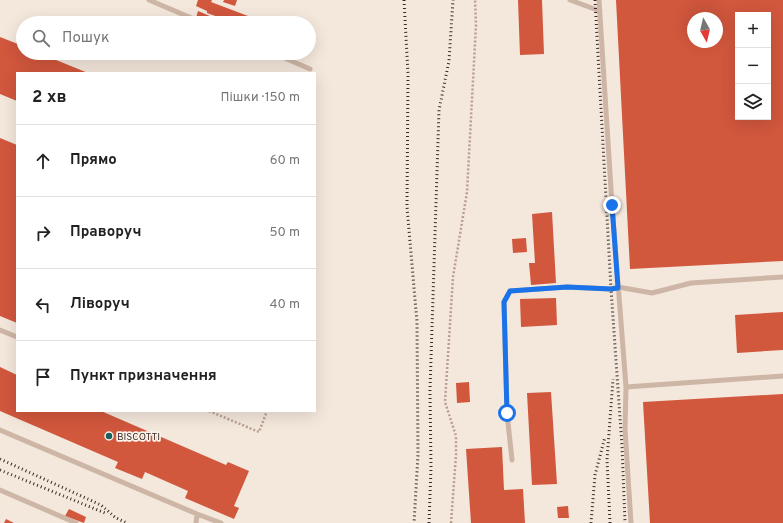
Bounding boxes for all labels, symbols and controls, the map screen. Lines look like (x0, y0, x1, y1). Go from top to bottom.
north arrow (687, 12, 723, 48)
map controls (735, 12, 771, 120)
button: + (735, 12, 771, 48)
search box (16, 16, 316, 60)
icon: search (30, 27, 52, 49)
text: Пошук (62, 29, 110, 48)
button: − (735, 48, 771, 84)
button: layers (735, 84, 771, 120)
text: 2 хв (32, 87, 67, 109)
text: Пішки · 150 m (221, 90, 300, 106)
icon: ahead (32, 150, 54, 172)
text: Прямо (70, 151, 117, 170)
text: 60 m (270, 153, 300, 169)
route end (603, 196, 621, 214)
icon: right (32, 222, 54, 244)
text: Праворуч (70, 223, 141, 242)
text: 50 m (270, 225, 300, 241)
icon: left (32, 294, 54, 316)
text: Ліворуч (70, 295, 130, 314)
text: 40 m (270, 297, 300, 313)
icon: arrive (32, 366, 54, 388)
text: Пункт призначення (70, 367, 217, 386)
route start (498, 404, 516, 422)
marker: BISCOTTI (104, 431, 114, 441)
place label: BISCOTTI (117, 431, 160, 444)

